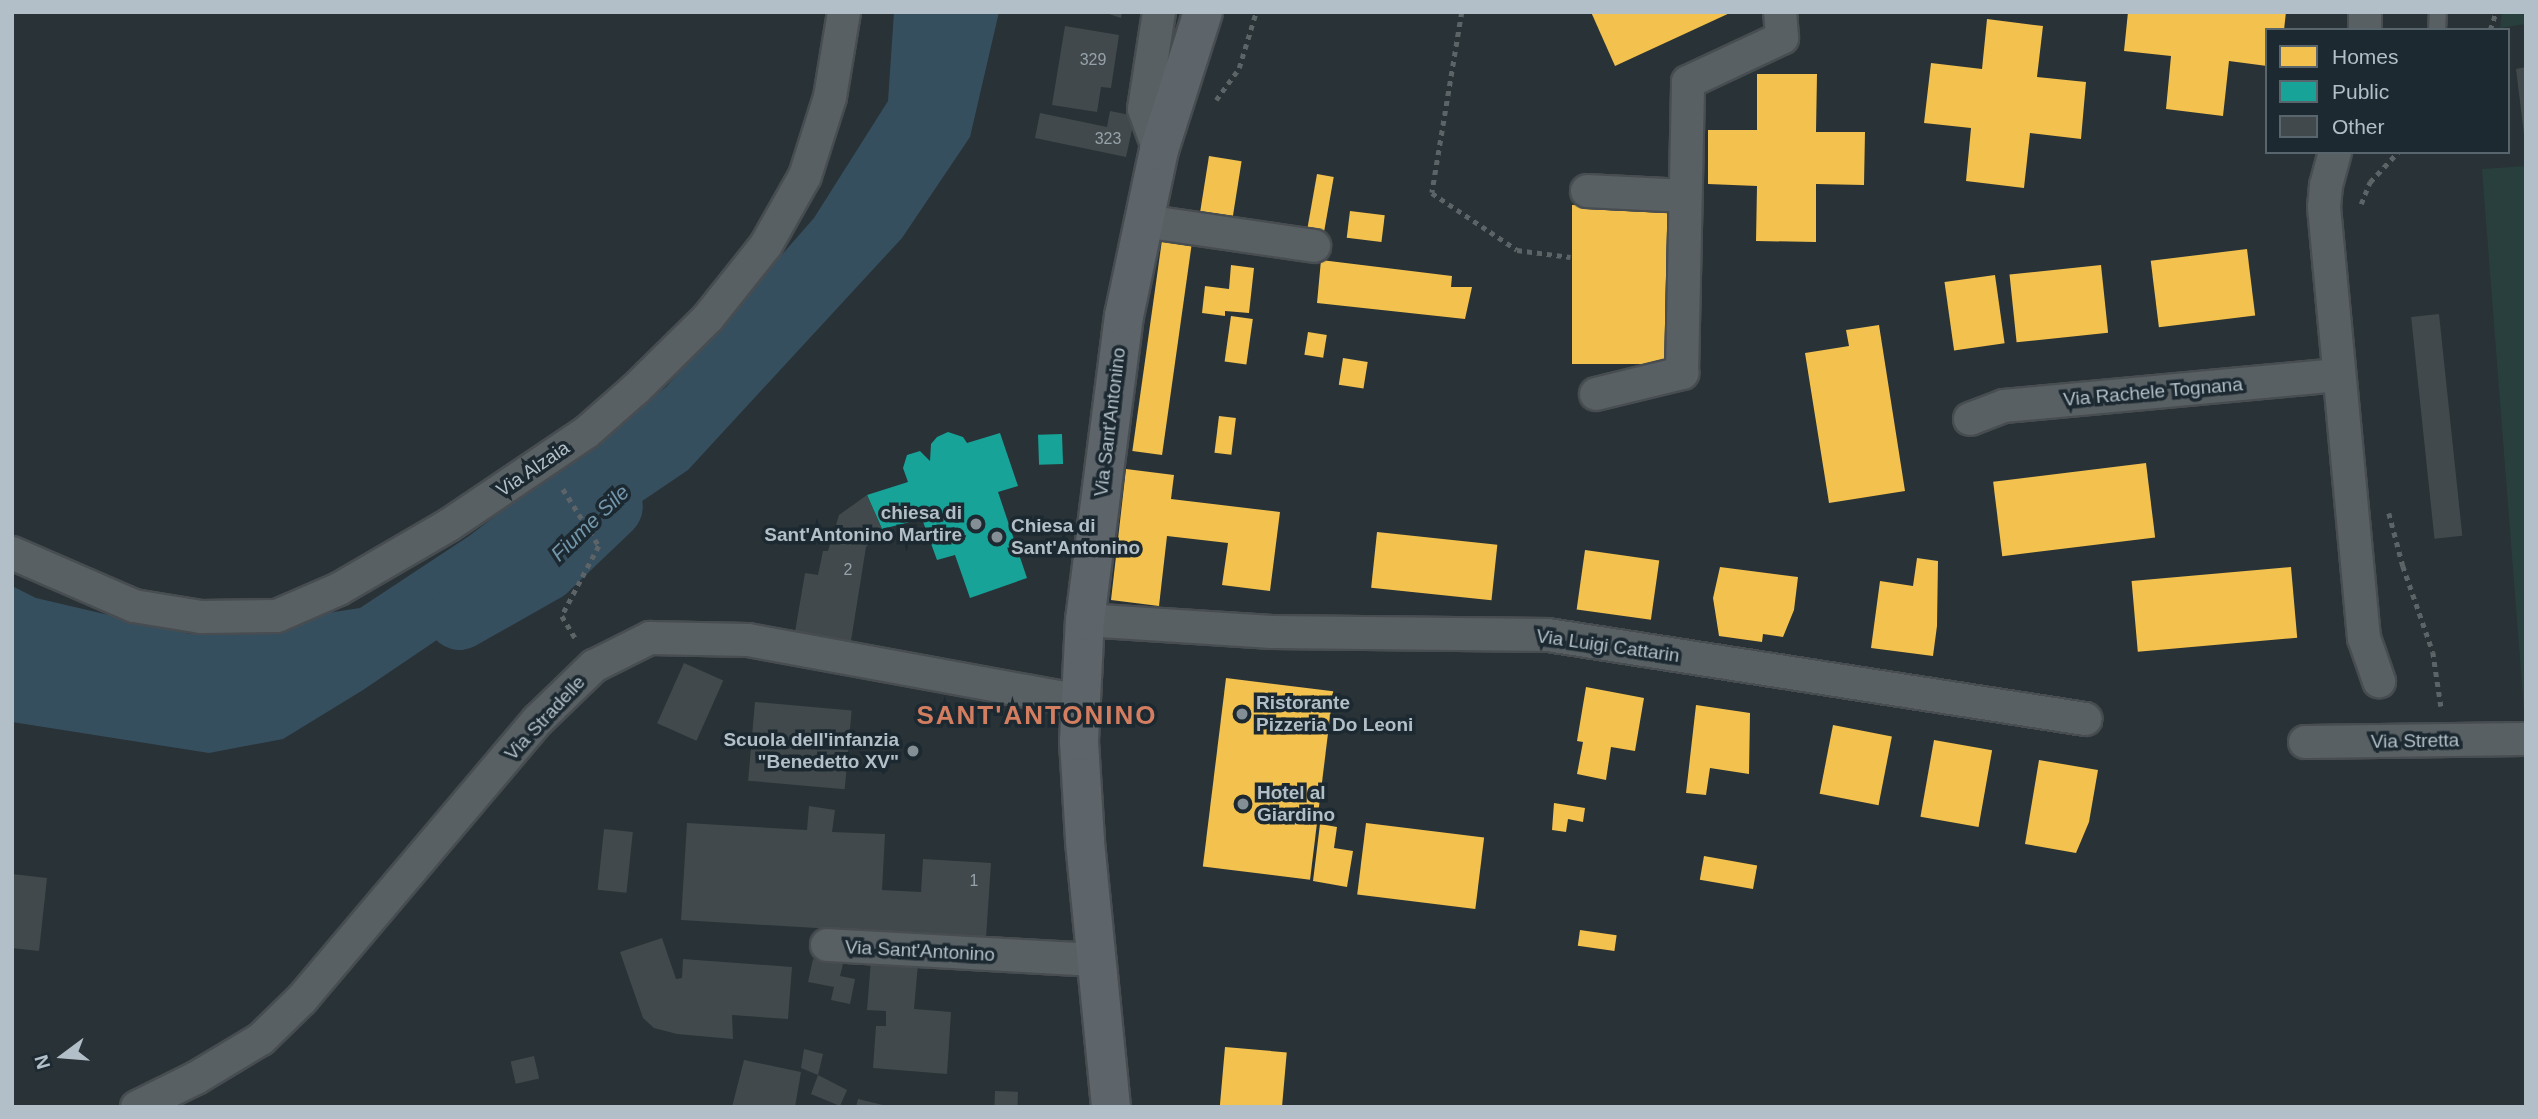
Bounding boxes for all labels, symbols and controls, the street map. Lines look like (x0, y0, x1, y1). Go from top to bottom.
legend (2265, 28, 2510, 154)
text: Homes (2332, 45, 2399, 68)
house number: 329 (1080, 50, 1106, 70)
text: Public (2332, 80, 2389, 103)
text: Other (2332, 115, 2385, 138)
house number: 323 (1095, 129, 1121, 149)
street label: Via Sant'Antonino (1090, 346, 1130, 498)
street label: Via Rachele Tognana (2062, 373, 2244, 411)
street label: Via Alzaia (492, 436, 574, 502)
water label: Fiume Sile (546, 479, 634, 567)
place label: chiesa di Sant'Antonino Martire (764, 502, 962, 546)
place label: Chiesa di Sant'Antonino (1011, 515, 1140, 559)
marker: chiesa di Sant'Antonino Martire (968, 516, 984, 532)
marker: Chiesa di Sant'Antonino (989, 529, 1005, 545)
house number: 2 (844, 560, 852, 580)
street label: Via Luigi Cattarin (1535, 625, 1681, 667)
street label: Via Stradelle (500, 671, 590, 765)
place label: Ristorante Pizzeria Do Leoni (1256, 692, 1413, 736)
district label: SANT'ANTONINO (918, 700, 1156, 732)
marker: Ristorante Pizzeria Do Leoni (1234, 706, 1250, 722)
place label: Scuola dell'infanzia "Benedetto XV" (723, 729, 899, 773)
street label: Via Stretta (2371, 729, 2459, 753)
marker: Scuola dell'infanzia "Benedetto XV" (905, 743, 921, 759)
place label: Hotel al Giardino (1257, 782, 1335, 826)
marker: Hotel al Giardino (1235, 796, 1251, 812)
house number: 1 (970, 871, 978, 891)
street label: Via Sant'Antonino (844, 936, 996, 966)
north arrow (28, 1021, 98, 1091)
text: N (30, 1052, 54, 1071)

